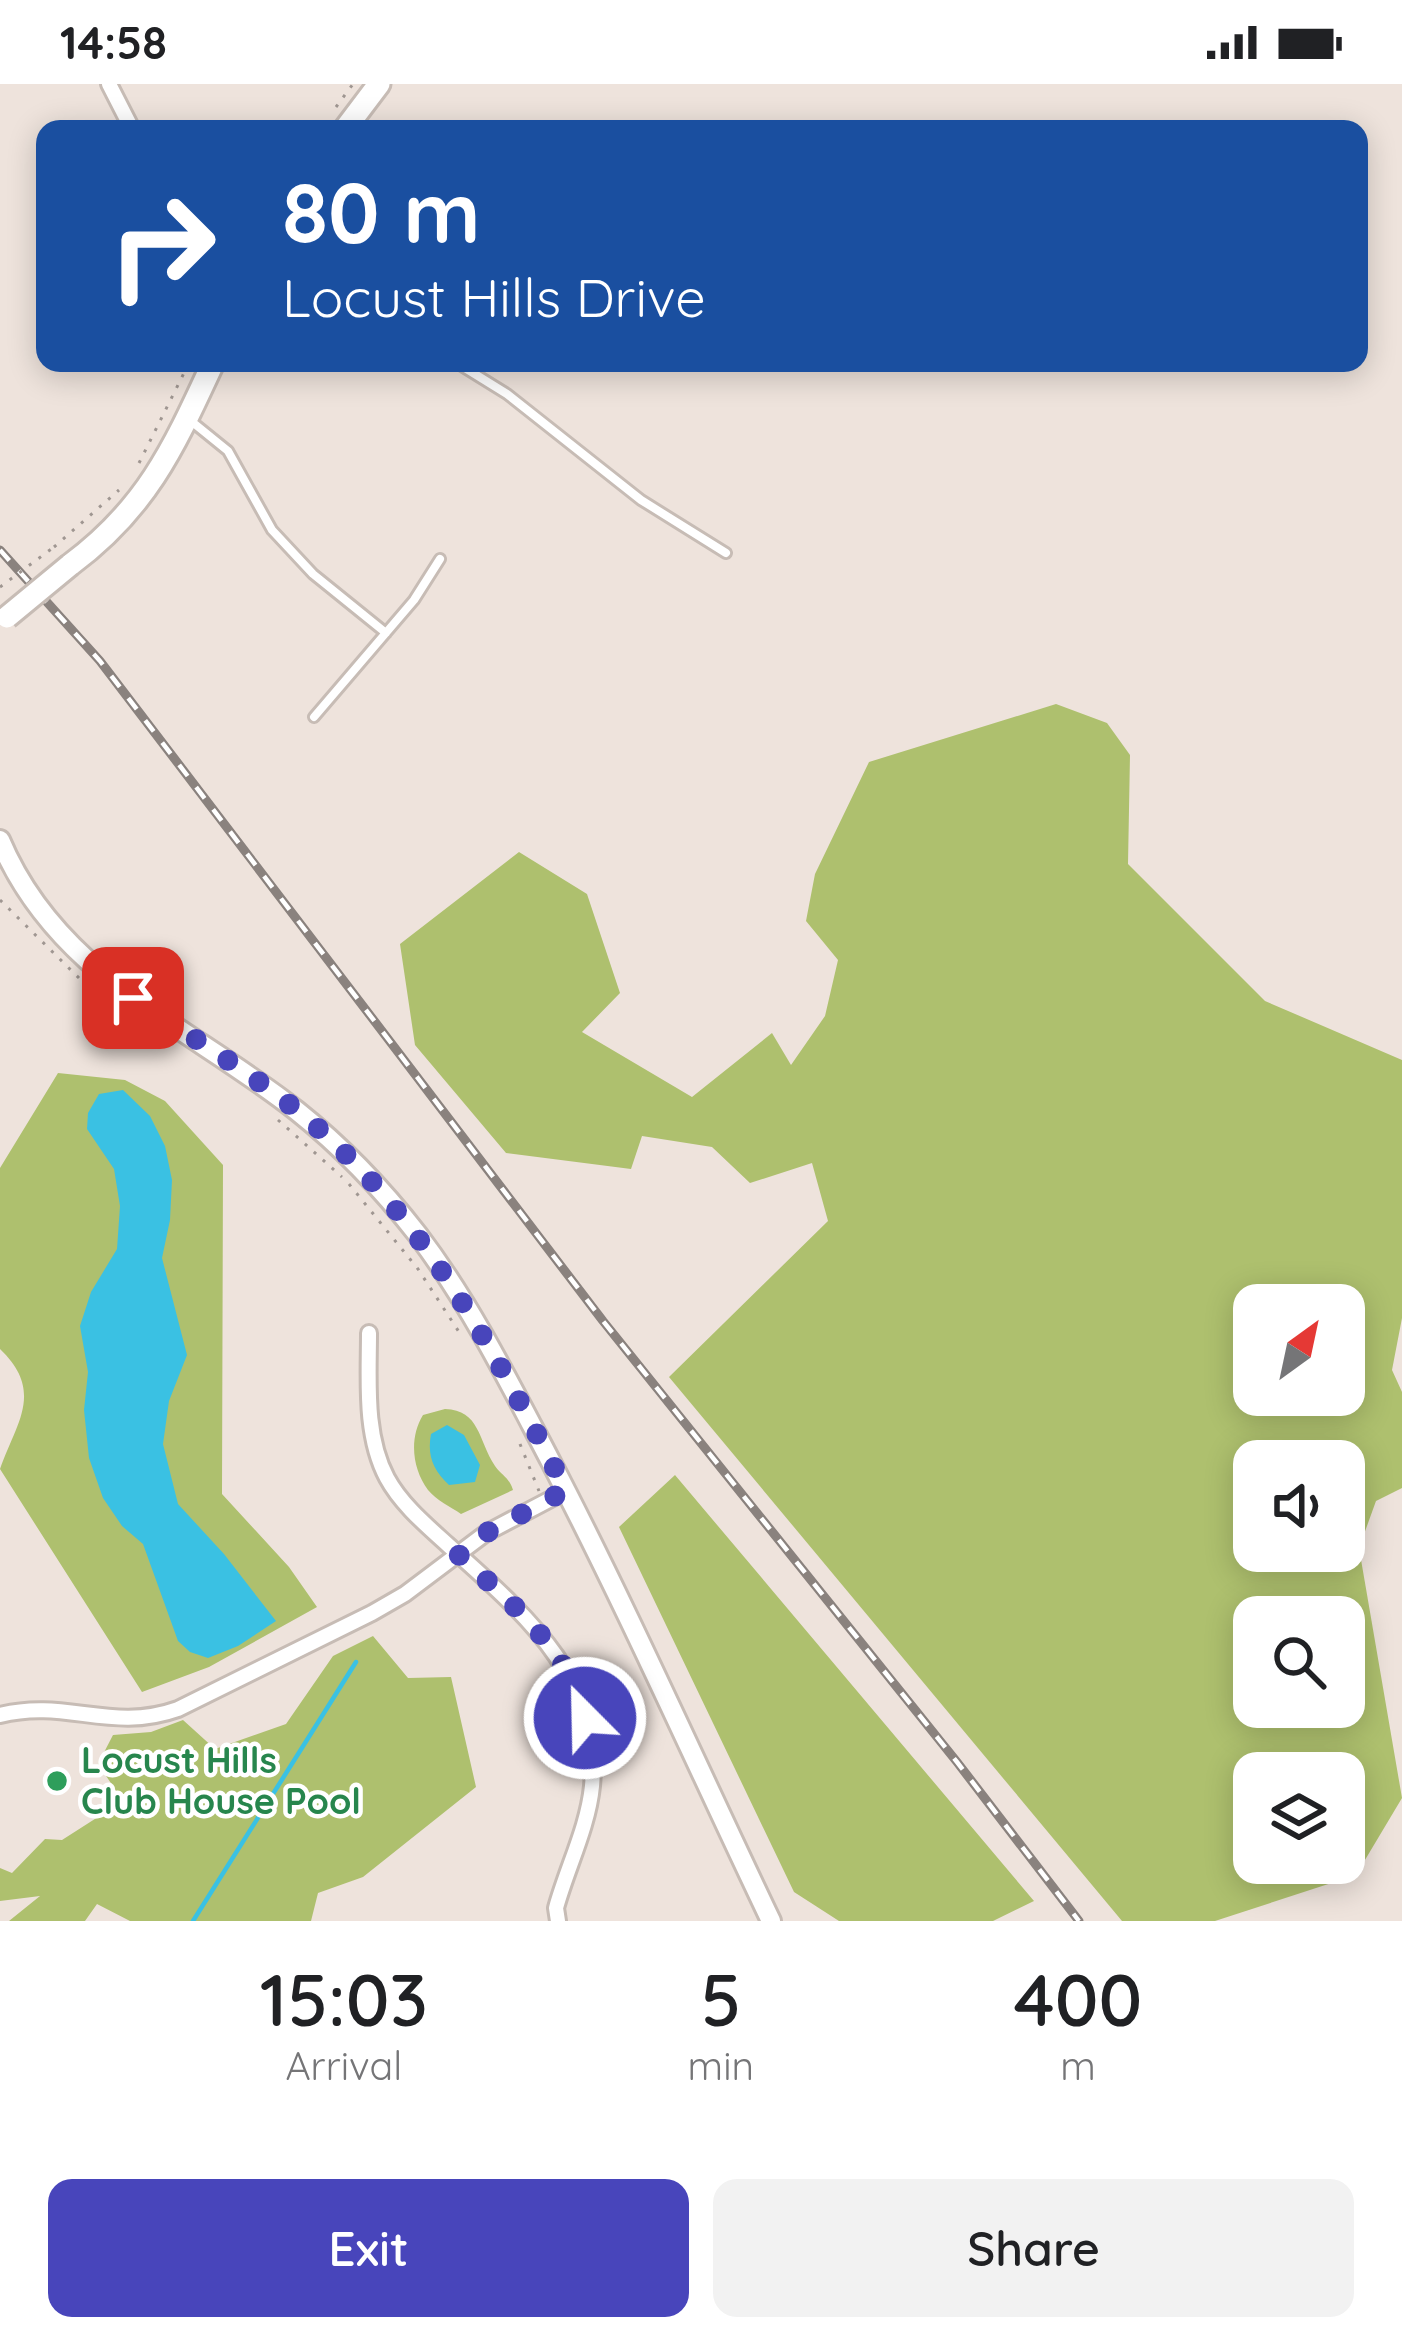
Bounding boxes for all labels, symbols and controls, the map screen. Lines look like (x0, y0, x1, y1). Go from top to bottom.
text: 14:58 (60, 14, 167, 70)
text: 80 m (282, 159, 481, 264)
icon: right (84, 168, 240, 324)
text: Locust Hills Drive (282, 263, 706, 331)
pin (82, 947, 184, 1049)
icon: arrive (100, 965, 166, 1031)
north arrow (1233, 1284, 1365, 1416)
map controls (1233, 1284, 1365, 1884)
button: sound (1233, 1440, 1365, 1572)
button: search (1233, 1596, 1365, 1728)
position arrow (522, 1655, 648, 1781)
place label: Locust Hills Club House Pool (81, 1737, 361, 1823)
button: layers (1233, 1752, 1365, 1884)
marker: Locust Hills Club House Pool (44, 1768, 70, 1794)
text: 15:03 (260, 1954, 428, 2044)
text: 5 (700, 1954, 741, 2044)
text: 400 (1014, 1954, 1142, 2044)
text: Arrival (285, 2041, 402, 2090)
text: min (688, 2041, 754, 2090)
text: m (1060, 2041, 1096, 2090)
button: Exit (48, 2179, 689, 2317)
button: Share (713, 2179, 1354, 2317)

